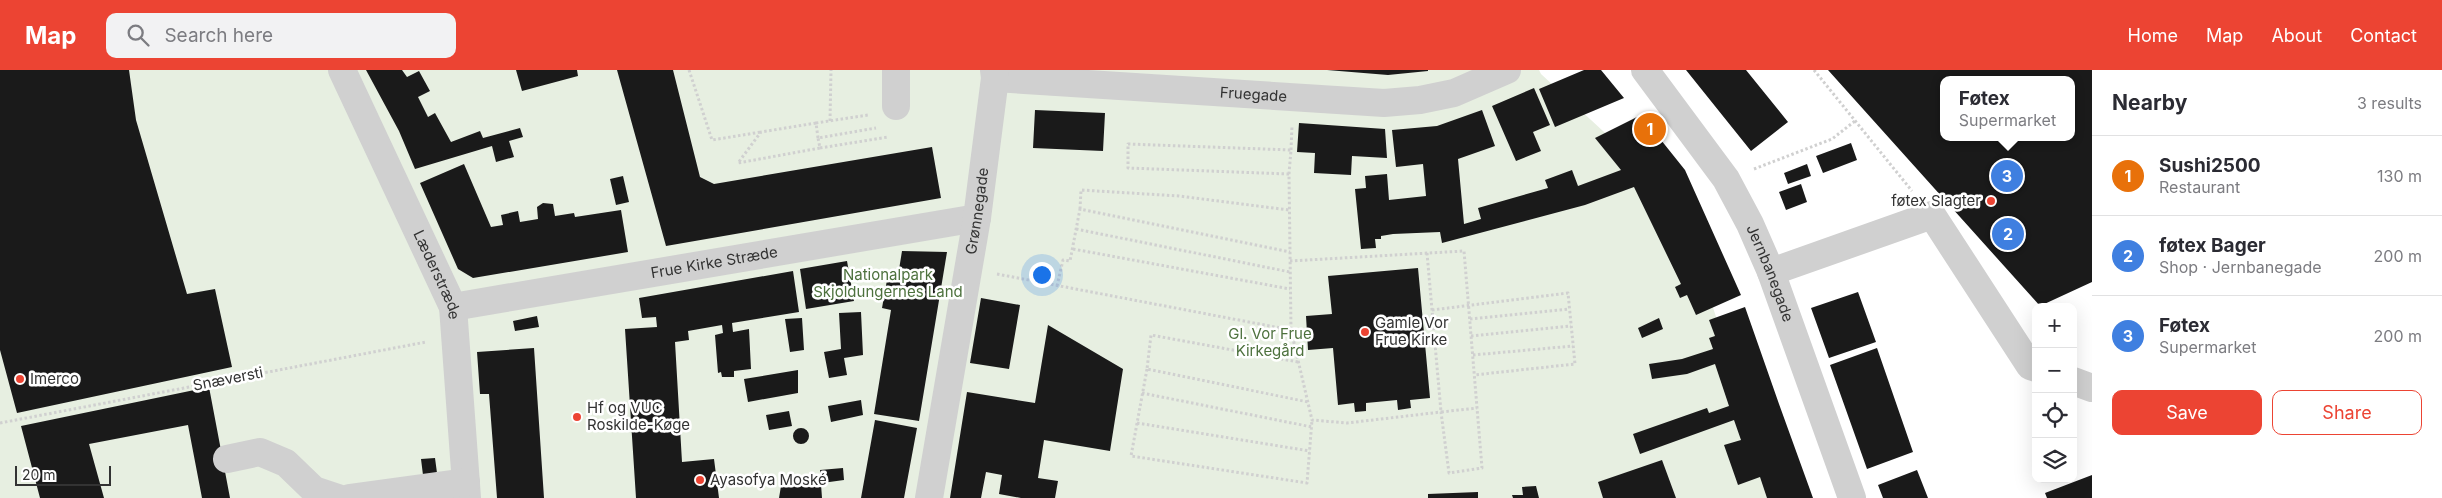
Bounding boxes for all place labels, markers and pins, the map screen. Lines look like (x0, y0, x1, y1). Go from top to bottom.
pin: 1 (1634, 110, 1666, 148)
pin: 3 (1991, 157, 2023, 195)
place label: føtex Slagter (1891, 191, 1981, 210)
marker: føtex Slagter (1985, 195, 1997, 207)
pin: 2 (1992, 215, 2024, 253)
place label: Gamle Vor Frue Kirke (1375, 313, 1449, 349)
marker: Gamle Vor Frue Kirke (1359, 326, 1371, 338)
place label: Imerco (30, 369, 79, 388)
marker: Imerco (14, 373, 26, 385)
place label: Hf og VUC Roskilde-Køge (587, 398, 690, 434)
marker: Hf og VUC Roskilde-Køge (571, 411, 583, 423)
place label: Ayasofya Moské (710, 470, 827, 489)
marker: Ayasofya Moské (694, 474, 706, 486)

